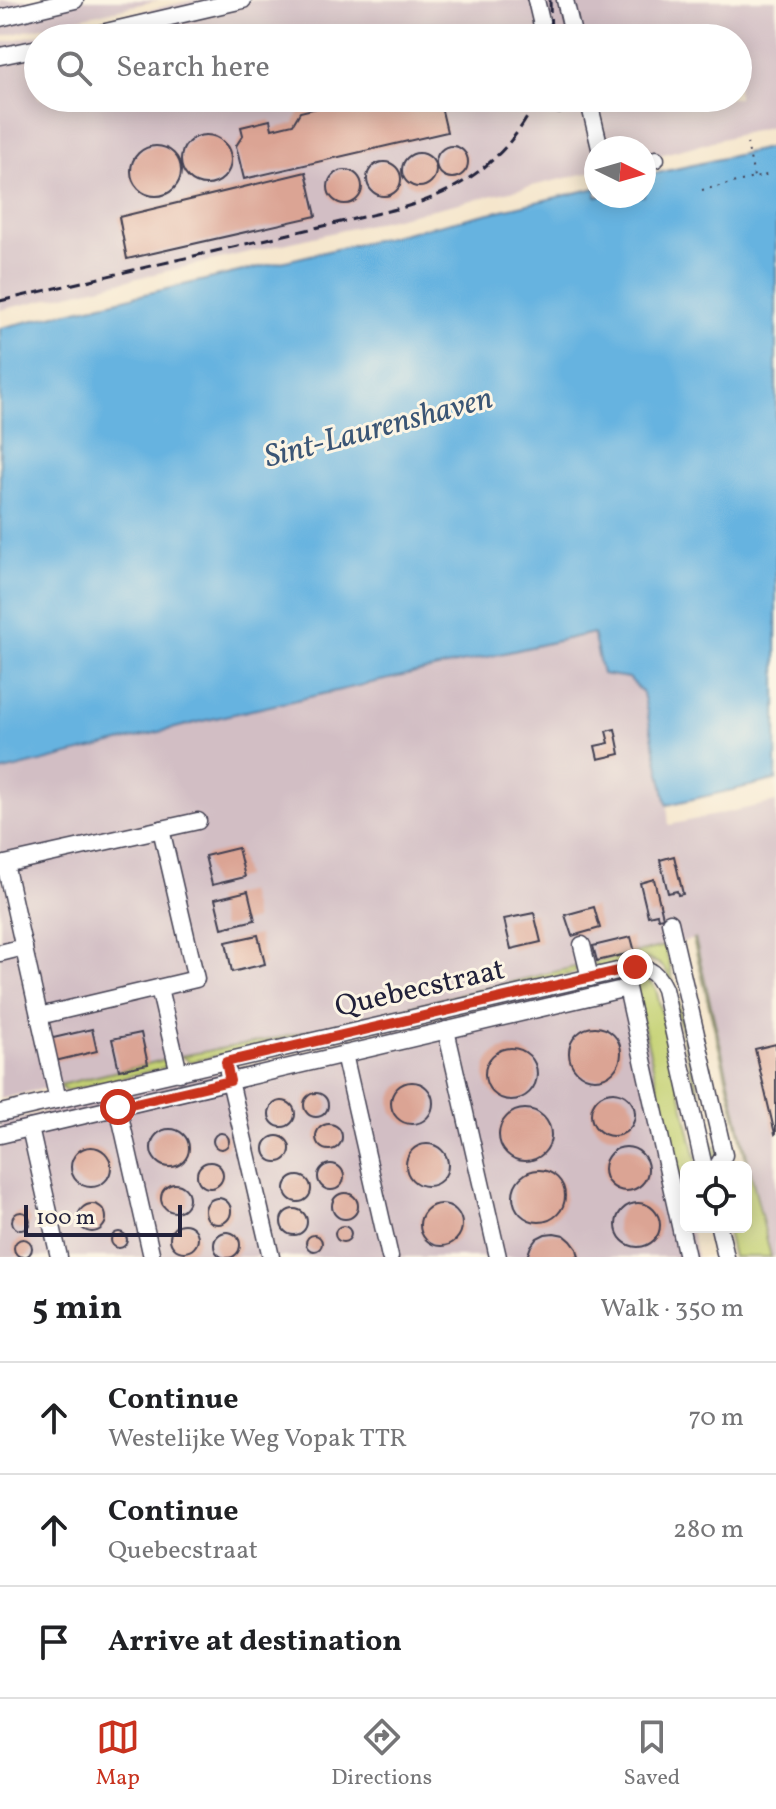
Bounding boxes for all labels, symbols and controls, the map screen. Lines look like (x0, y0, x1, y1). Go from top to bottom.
search box (24, 24, 752, 112)
icon: search (52, 46, 96, 90)
text: Search here (116, 47, 270, 89)
north arrow (584, 136, 656, 208)
water label: Sint-Laurenshaven (260, 377, 498, 481)
street label: Quebecstraat (331, 949, 509, 1029)
route end (617, 949, 653, 985)
route start (100, 1089, 136, 1125)
map controls (680, 1161, 752, 1233)
button: locate (680, 1161, 752, 1233)
scale bar (24, 1201, 182, 1237)
text: 100 m (36, 1203, 95, 1234)
text: 5 min (32, 1286, 122, 1333)
text: Walk · 350 m (600, 1291, 744, 1327)
text: Continue (108, 1379, 239, 1421)
icon: ahead (32, 1396, 76, 1440)
text: 70 m (689, 1400, 744, 1436)
text: Westelijke Weg Vopak TTR (108, 1421, 407, 1457)
text: Continue (108, 1491, 239, 1533)
icon: ahead (32, 1508, 76, 1552)
text: 280 m (673, 1512, 744, 1548)
text: Quebecstraat (108, 1533, 258, 1569)
icon: arrive (32, 1620, 76, 1664)
text: Arrive at destination (108, 1621, 402, 1663)
tab: Map (96, 1715, 140, 1794)
tab: Directions (331, 1715, 432, 1794)
tab: Saved (624, 1715, 680, 1794)

